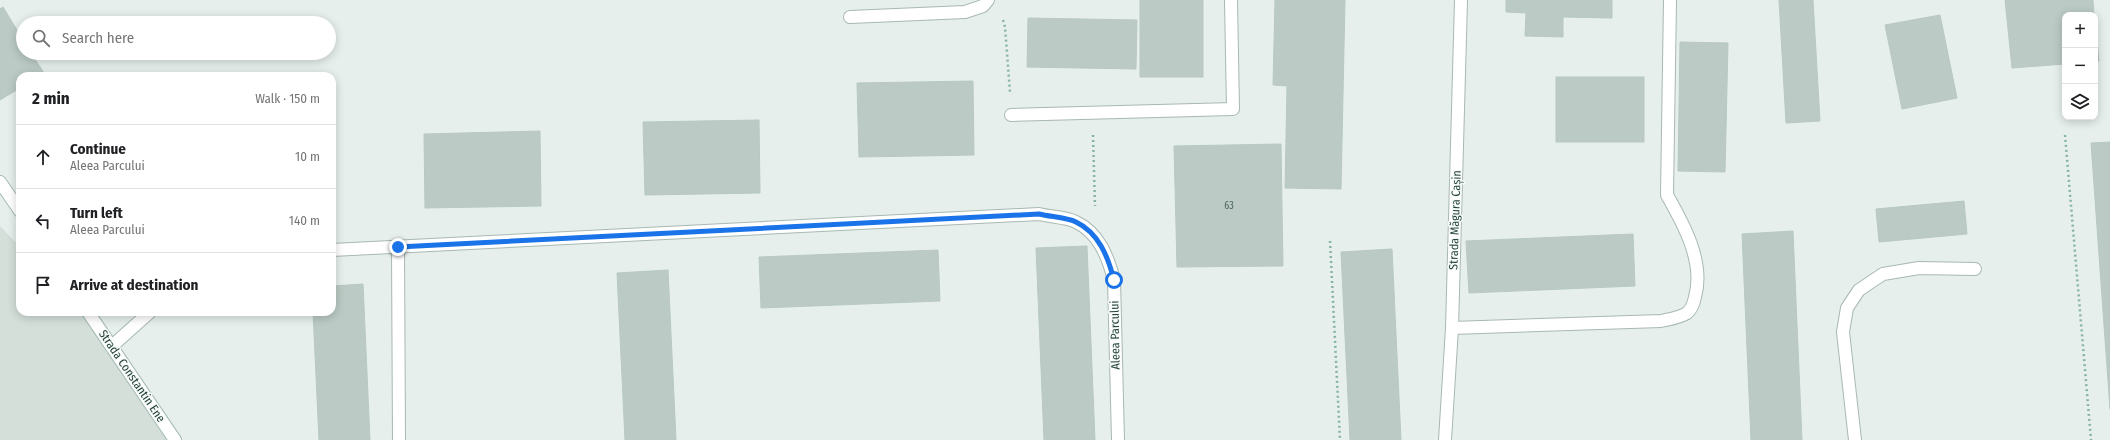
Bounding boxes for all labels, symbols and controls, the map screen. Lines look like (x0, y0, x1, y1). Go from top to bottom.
map controls (2062, 12, 2098, 120)
button: + (2062, 12, 2098, 48)
search box (16, 16, 336, 60)
icon: search (30, 27, 52, 49)
text: Search here (62, 29, 134, 47)
button: − (2062, 48, 2098, 84)
button: layers (2062, 84, 2098, 120)
text: 2 min (32, 88, 70, 109)
text: Walk · 150 m (255, 91, 320, 106)
text: Continue (70, 140, 126, 158)
icon: ahead (32, 146, 54, 168)
text: 10 m (295, 149, 320, 164)
text: Aleea Parcului (70, 158, 145, 173)
street label: Strada Măgura Cașin (1446, 170, 1465, 270)
house number: 63 (1224, 200, 1234, 212)
text: Turn left (70, 204, 123, 222)
icon: left (32, 210, 54, 232)
text: 140 m (289, 213, 320, 228)
text: Aleea Parcului (70, 222, 145, 237)
route end (389, 238, 407, 256)
route start (1105, 271, 1123, 289)
icon: arrive (32, 274, 54, 296)
text: Arrive at destination (70, 276, 198, 294)
street label: Aleea Parcului (1107, 300, 1123, 370)
street label: Strada Constantin Ene (96, 327, 168, 425)

